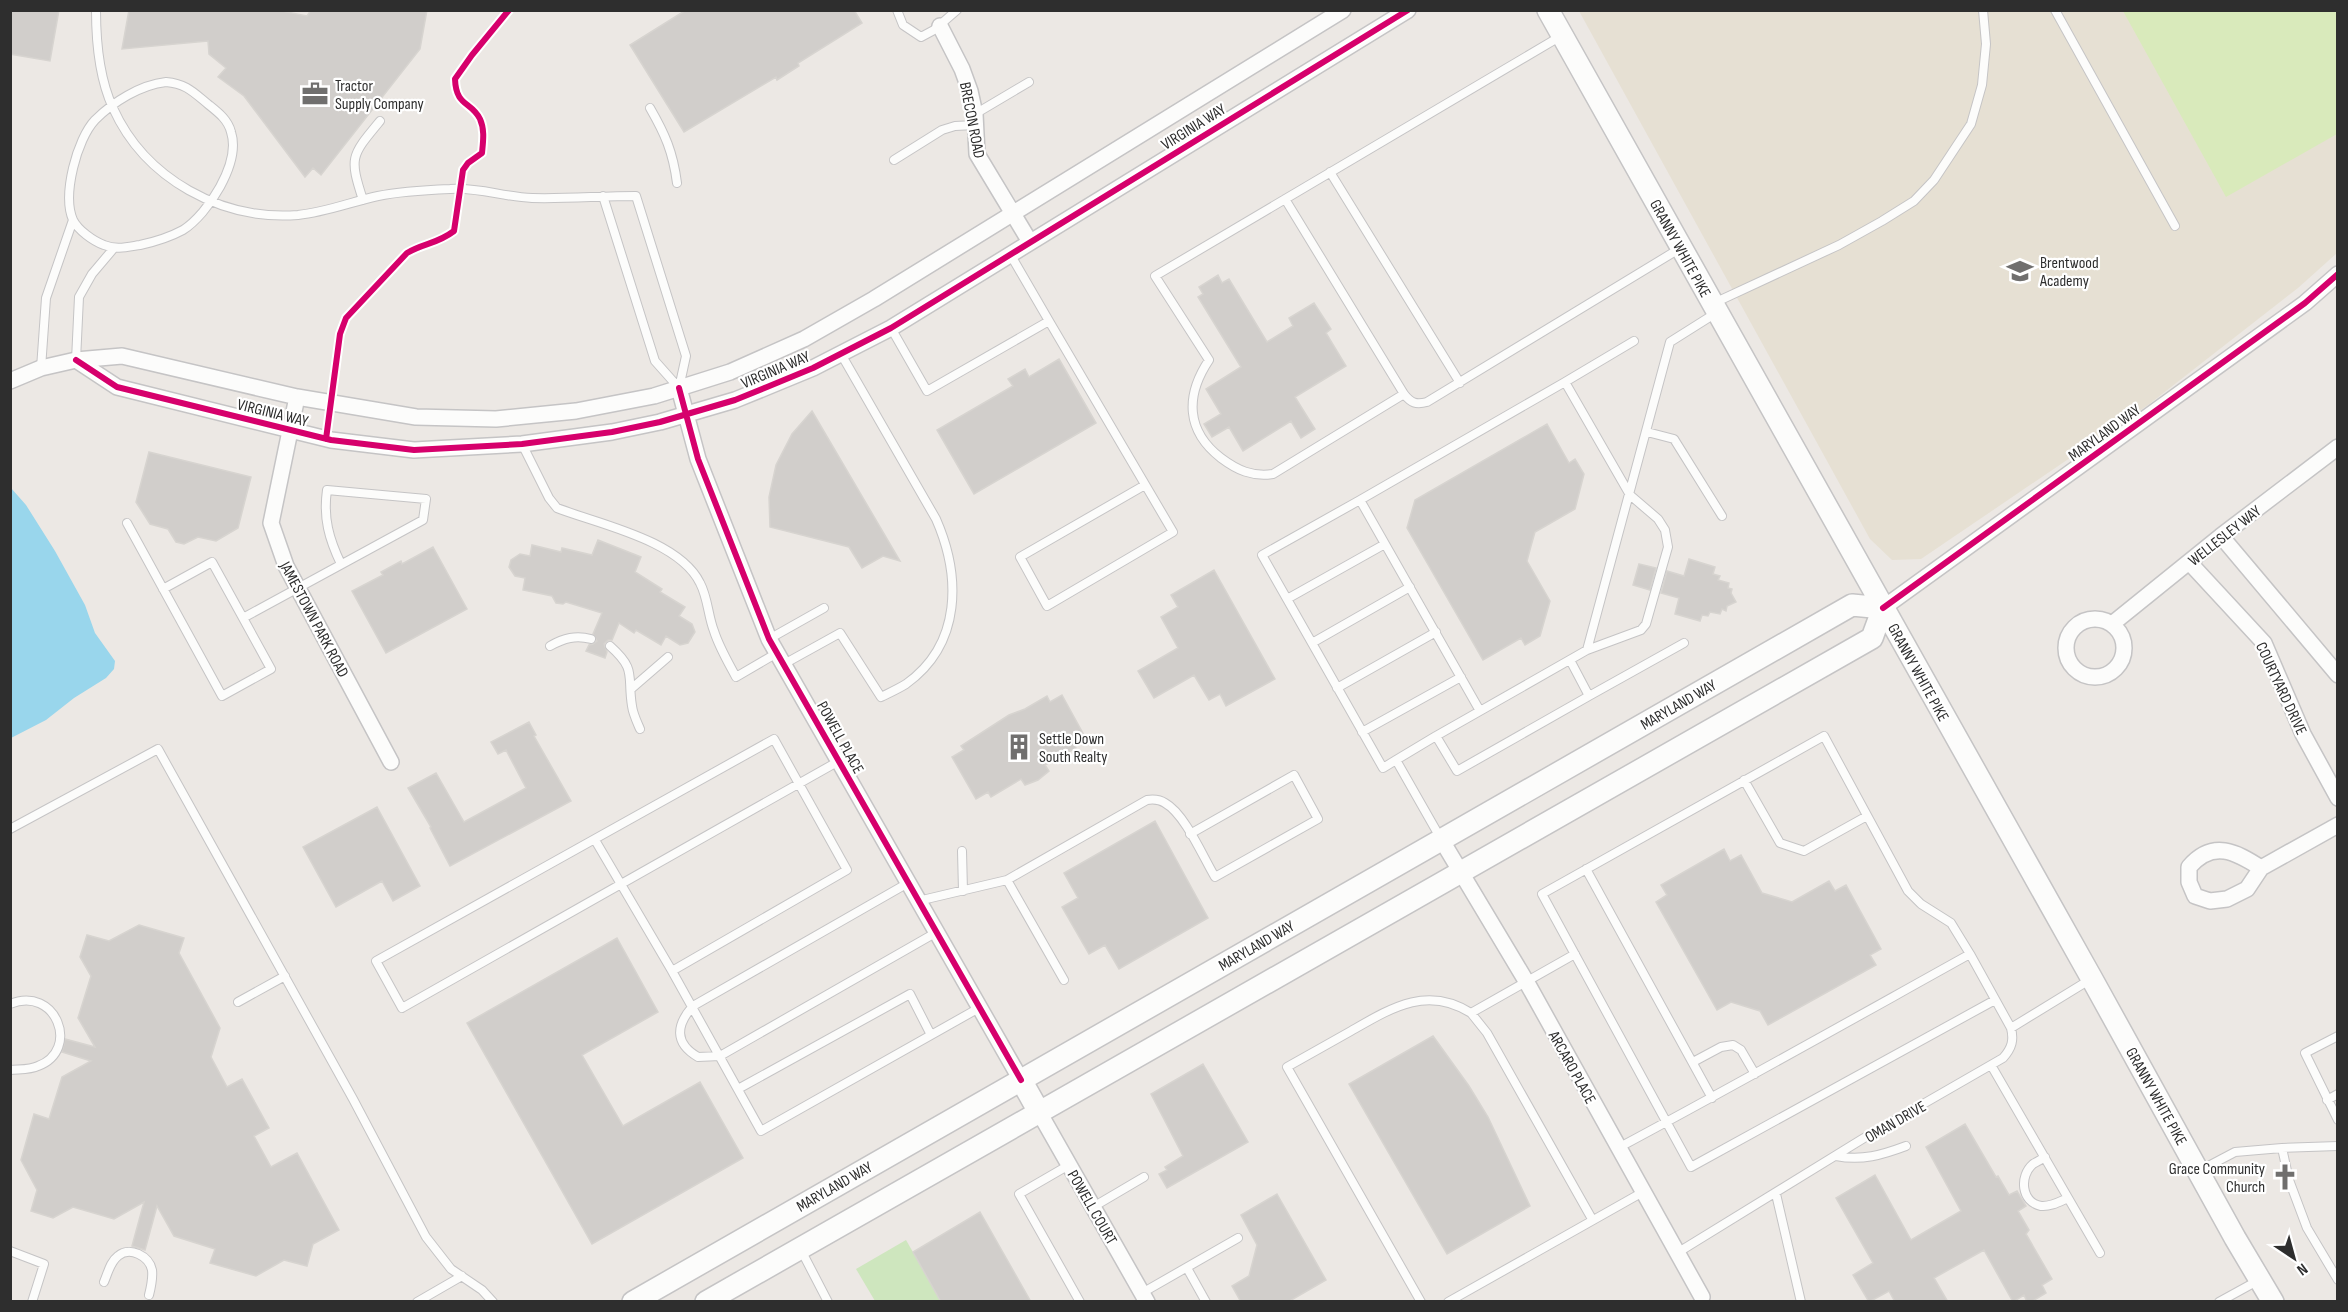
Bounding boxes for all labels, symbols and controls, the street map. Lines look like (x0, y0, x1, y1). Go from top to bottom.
place label: Tractor Supply Company (335, 77, 424, 114)
office icon: Tractor Supply Company (300, 79, 330, 109)
street label: BRECON ROAD (955, 81, 988, 160)
street label: VIRGINIA WAY (1158, 100, 1230, 155)
street label: GRANNY WHITE PIKE (1645, 197, 1714, 301)
place label: Brentwood Academy (2039, 254, 2099, 291)
school or university icon: Brentwood Academy (2005, 256, 2035, 286)
street label: VIRGINIA WAY (738, 347, 813, 393)
street label: VIRGINIA WAY (235, 395, 310, 432)
street label: MARYLAND WAY (2065, 400, 2145, 466)
street label: WELLESLEY WAY (2185, 502, 2265, 570)
street label: JAMESTOWN PARK ROAD (275, 558, 352, 681)
street label: GRANNY WHITE PIKE (1883, 621, 1952, 725)
street label: COURTYARD DRIVE (2251, 639, 2310, 738)
street label: MARYLAND WAY (1637, 676, 1720, 735)
street label: POWELL PLACE (812, 698, 867, 777)
place label: Settle Down South Realty (1039, 730, 1107, 767)
building icon: Settle Down South Realty (1004, 732, 1034, 762)
street label: MARYLAND WAY (1215, 917, 1298, 976)
street label: ARCARO PLACE (1543, 1027, 1599, 1107)
street label: GRANNY WHITE PIKE (2121, 1045, 2190, 1149)
street label: OMAN DRIVE (1862, 1097, 1930, 1147)
street label: MARYLAND WAY (793, 1158, 876, 1217)
place label: Grace Community Church (2169, 1160, 2265, 1197)
church icon: Grace Community Church (2270, 1162, 2300, 1192)
street label: POWELL COURT (1063, 1167, 1121, 1249)
north arrow (2264, 1228, 2324, 1288)
text: N (2293, 1259, 2311, 1279)

